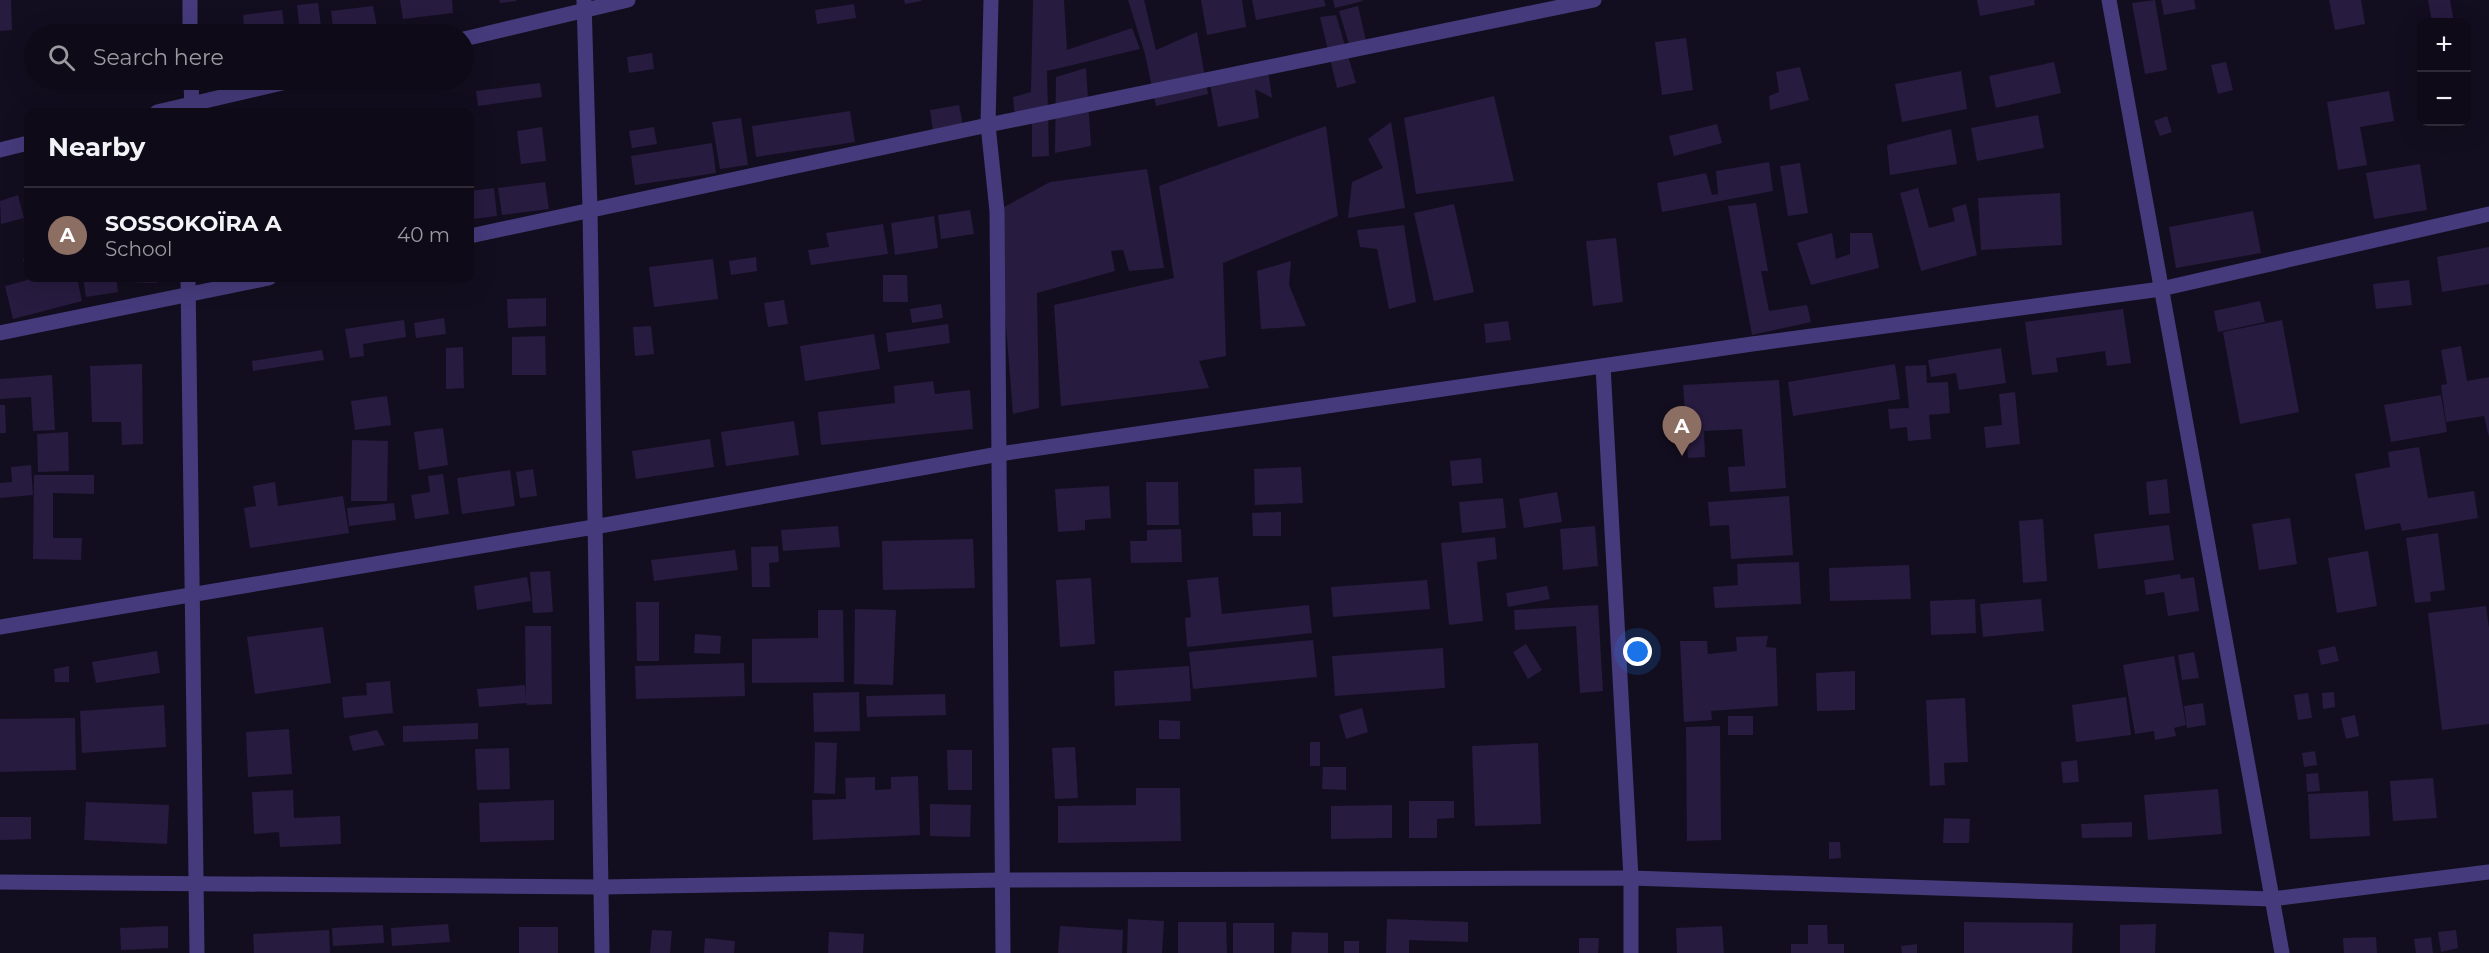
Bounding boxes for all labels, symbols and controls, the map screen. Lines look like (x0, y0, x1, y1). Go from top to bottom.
map controls (2417, 18, 2471, 126)
button: + (2417, 18, 2471, 72)
search box (24, 24, 474, 90)
icon: search (45, 41, 78, 74)
text: Search here (93, 44, 224, 71)
button: − (2417, 72, 2471, 126)
text: Nearby (48, 131, 145, 163)
text: SOSSOKOÏRA A (105, 210, 282, 237)
text: A (60, 223, 75, 247)
text: 40 m (397, 223, 450, 247)
text: School (105, 237, 172, 261)
pin: A (1662, 406, 1702, 456)
your location (1623, 637, 1652, 666)

